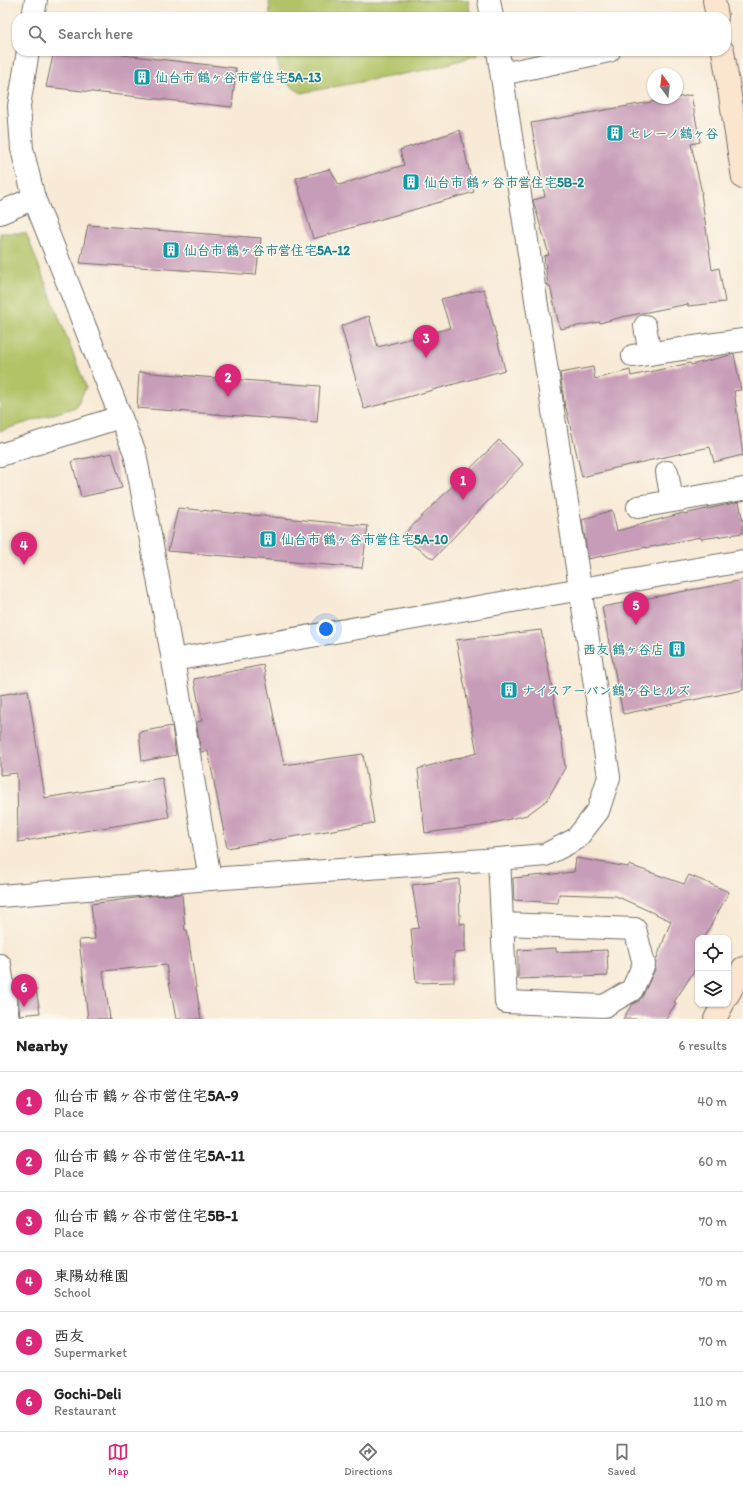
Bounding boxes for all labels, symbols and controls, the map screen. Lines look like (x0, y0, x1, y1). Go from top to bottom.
search box (12, 12, 731, 56)
icon: search (26, 23, 48, 45)
text: Search here (58, 25, 133, 43)
building icon: 仙台市 鶴ヶ谷市営住宅5A-13 (132, 67, 152, 87)
north arrow (647, 68, 683, 104)
place label: 仙台市 鶴ヶ谷市営住宅5A-13 (155, 70, 321, 85)
building icon: セレーノ鶴ヶ谷 (605, 123, 625, 143)
place label: セレーノ鶴ヶ谷 (628, 126, 718, 141)
building icon: 仙台市 鶴ヶ谷市営住宅5B-2 (401, 172, 421, 192)
place label: 仙台市 鶴ヶ谷市営住宅5B-2 (424, 175, 584, 190)
building icon: 仙台市 鶴ヶ谷市営住宅5A-12 (161, 240, 181, 260)
place label: 仙台市 鶴ヶ谷市営住宅5A-12 (184, 243, 350, 258)
pin: 3 (413, 325, 439, 358)
pin: 2 (215, 364, 241, 397)
pin: 1 (450, 467, 476, 500)
building icon: 仙台市 鶴ヶ谷市営住宅5A-10 (258, 529, 278, 549)
pin: 4 (11, 532, 37, 565)
place label: 仙台市 鶴ヶ谷市営住宅5A-10 (281, 532, 448, 547)
pin: 5 (623, 592, 649, 625)
your location (316, 619, 336, 639)
building icon: 西友 鶴ヶ谷店 (667, 639, 687, 659)
place label: 西友 鶴ヶ谷店 (583, 642, 664, 657)
building icon: ナイスアーバン鶴ヶ谷ヒルズ (499, 680, 519, 700)
place label: ナイスアーバン鶴ヶ谷ヒルズ (522, 683, 690, 698)
map controls (695, 935, 731, 1007)
button: locate (695, 935, 731, 971)
button: layers (695, 971, 731, 1007)
pin: 6 (11, 974, 37, 1007)
text: Nearby (16, 1035, 68, 1055)
text: 6 results (679, 1038, 727, 1053)
text: 仙台市 鶴ヶ谷市営住宅5A-9 (54, 1087, 239, 1105)
text: 1 (26, 1094, 32, 1109)
text: 40 m (697, 1094, 727, 1109)
text: Place (54, 1105, 84, 1120)
text: 仙台市 鶴ヶ谷市営住宅5A-11 (54, 1147, 245, 1165)
text: 2 (26, 1154, 32, 1169)
text: 60 m (698, 1154, 727, 1169)
text: Place (54, 1165, 84, 1180)
text: 仙台市 鶴ヶ谷市営住宅5B-1 (54, 1207, 238, 1225)
text: 3 (25, 1214, 33, 1229)
text: 70 m (699, 1214, 727, 1229)
text: Place (54, 1225, 84, 1240)
text: 東陽幼稚園 (54, 1267, 129, 1285)
text: 4 (25, 1274, 33, 1289)
text: 70 m (699, 1274, 727, 1289)
text: School (54, 1285, 91, 1300)
text: 西友 (54, 1327, 84, 1345)
text: 5 (26, 1334, 32, 1349)
text: 70 m (699, 1334, 727, 1349)
text: Supermarket (54, 1345, 127, 1360)
text: Gochi-Deli (54, 1385, 121, 1403)
text: 6 (26, 1394, 32, 1409)
text: 110 m (693, 1394, 727, 1409)
text: Restaurant (54, 1403, 116, 1418)
tab: Map (107, 1441, 129, 1478)
tab: Directions (344, 1441, 393, 1478)
tab: Saved (607, 1441, 636, 1478)

